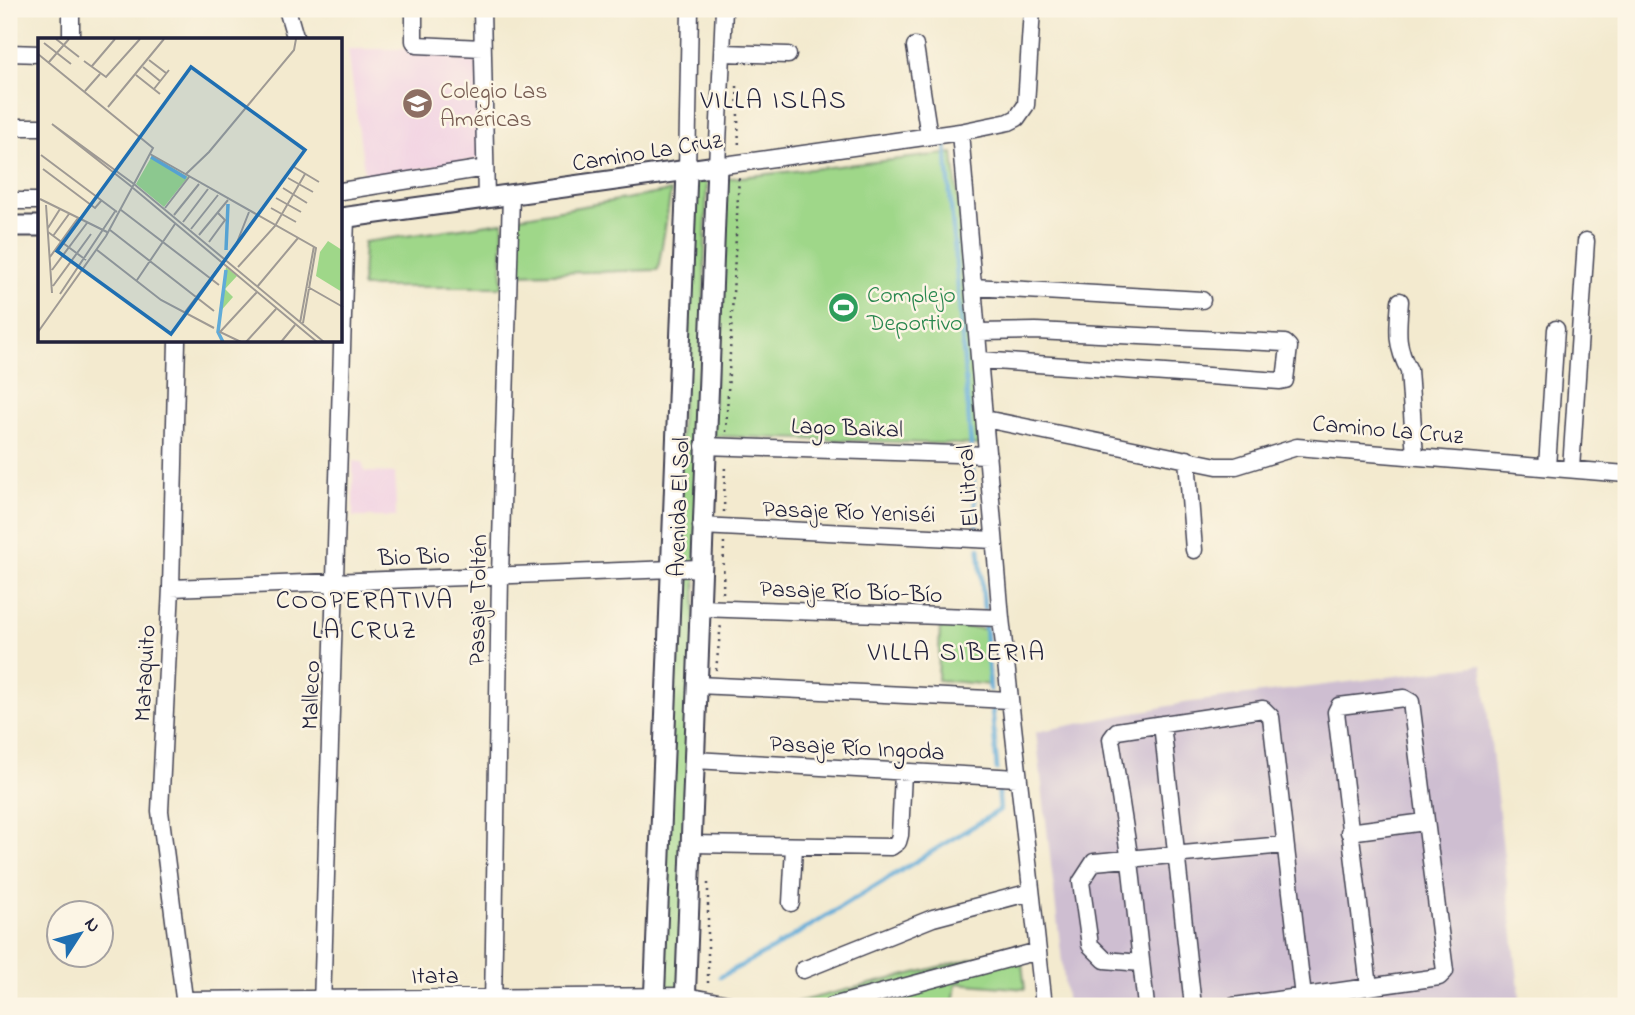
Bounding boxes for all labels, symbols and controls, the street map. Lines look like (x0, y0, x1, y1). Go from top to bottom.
inset map (38, 38, 343, 343)
place label: Colegio Las Américas (440, 75, 547, 138)
district label: VILLA ISLAS (699, 83, 848, 121)
school or university icon: Colegio Las Américas (400, 87, 434, 121)
street label: Camino La Cruz (570, 124, 726, 183)
place label: Complejo Deportivo (866, 279, 962, 342)
sports icon: Complejo Deportivo (827, 291, 861, 325)
street label: Camino La Cruz (1311, 407, 1466, 456)
street label: Lago Baikal (790, 410, 904, 449)
street label: Avenida El Sol (661, 437, 700, 578)
street label: El Litoral (949, 443, 990, 528)
street label: Pasaje Río Yeniséi (762, 493, 936, 534)
street label: Pasaje Toltén (461, 534, 498, 666)
street label: Bio Bio (377, 540, 451, 577)
street label: Pasaje Río Bío-Bío (759, 573, 943, 614)
district label: COOPERATIVA LA CRUZ (276, 583, 454, 651)
street label: Mataquito (126, 624, 167, 723)
district label: VILLA SIBERIA (867, 635, 1046, 673)
street label: Malleco (294, 660, 331, 730)
street label: Pasaje Río Ingoda (768, 727, 945, 772)
north arrow (46, 900, 116, 970)
text: N (77, 912, 107, 939)
street label: Itata (411, 960, 459, 995)

